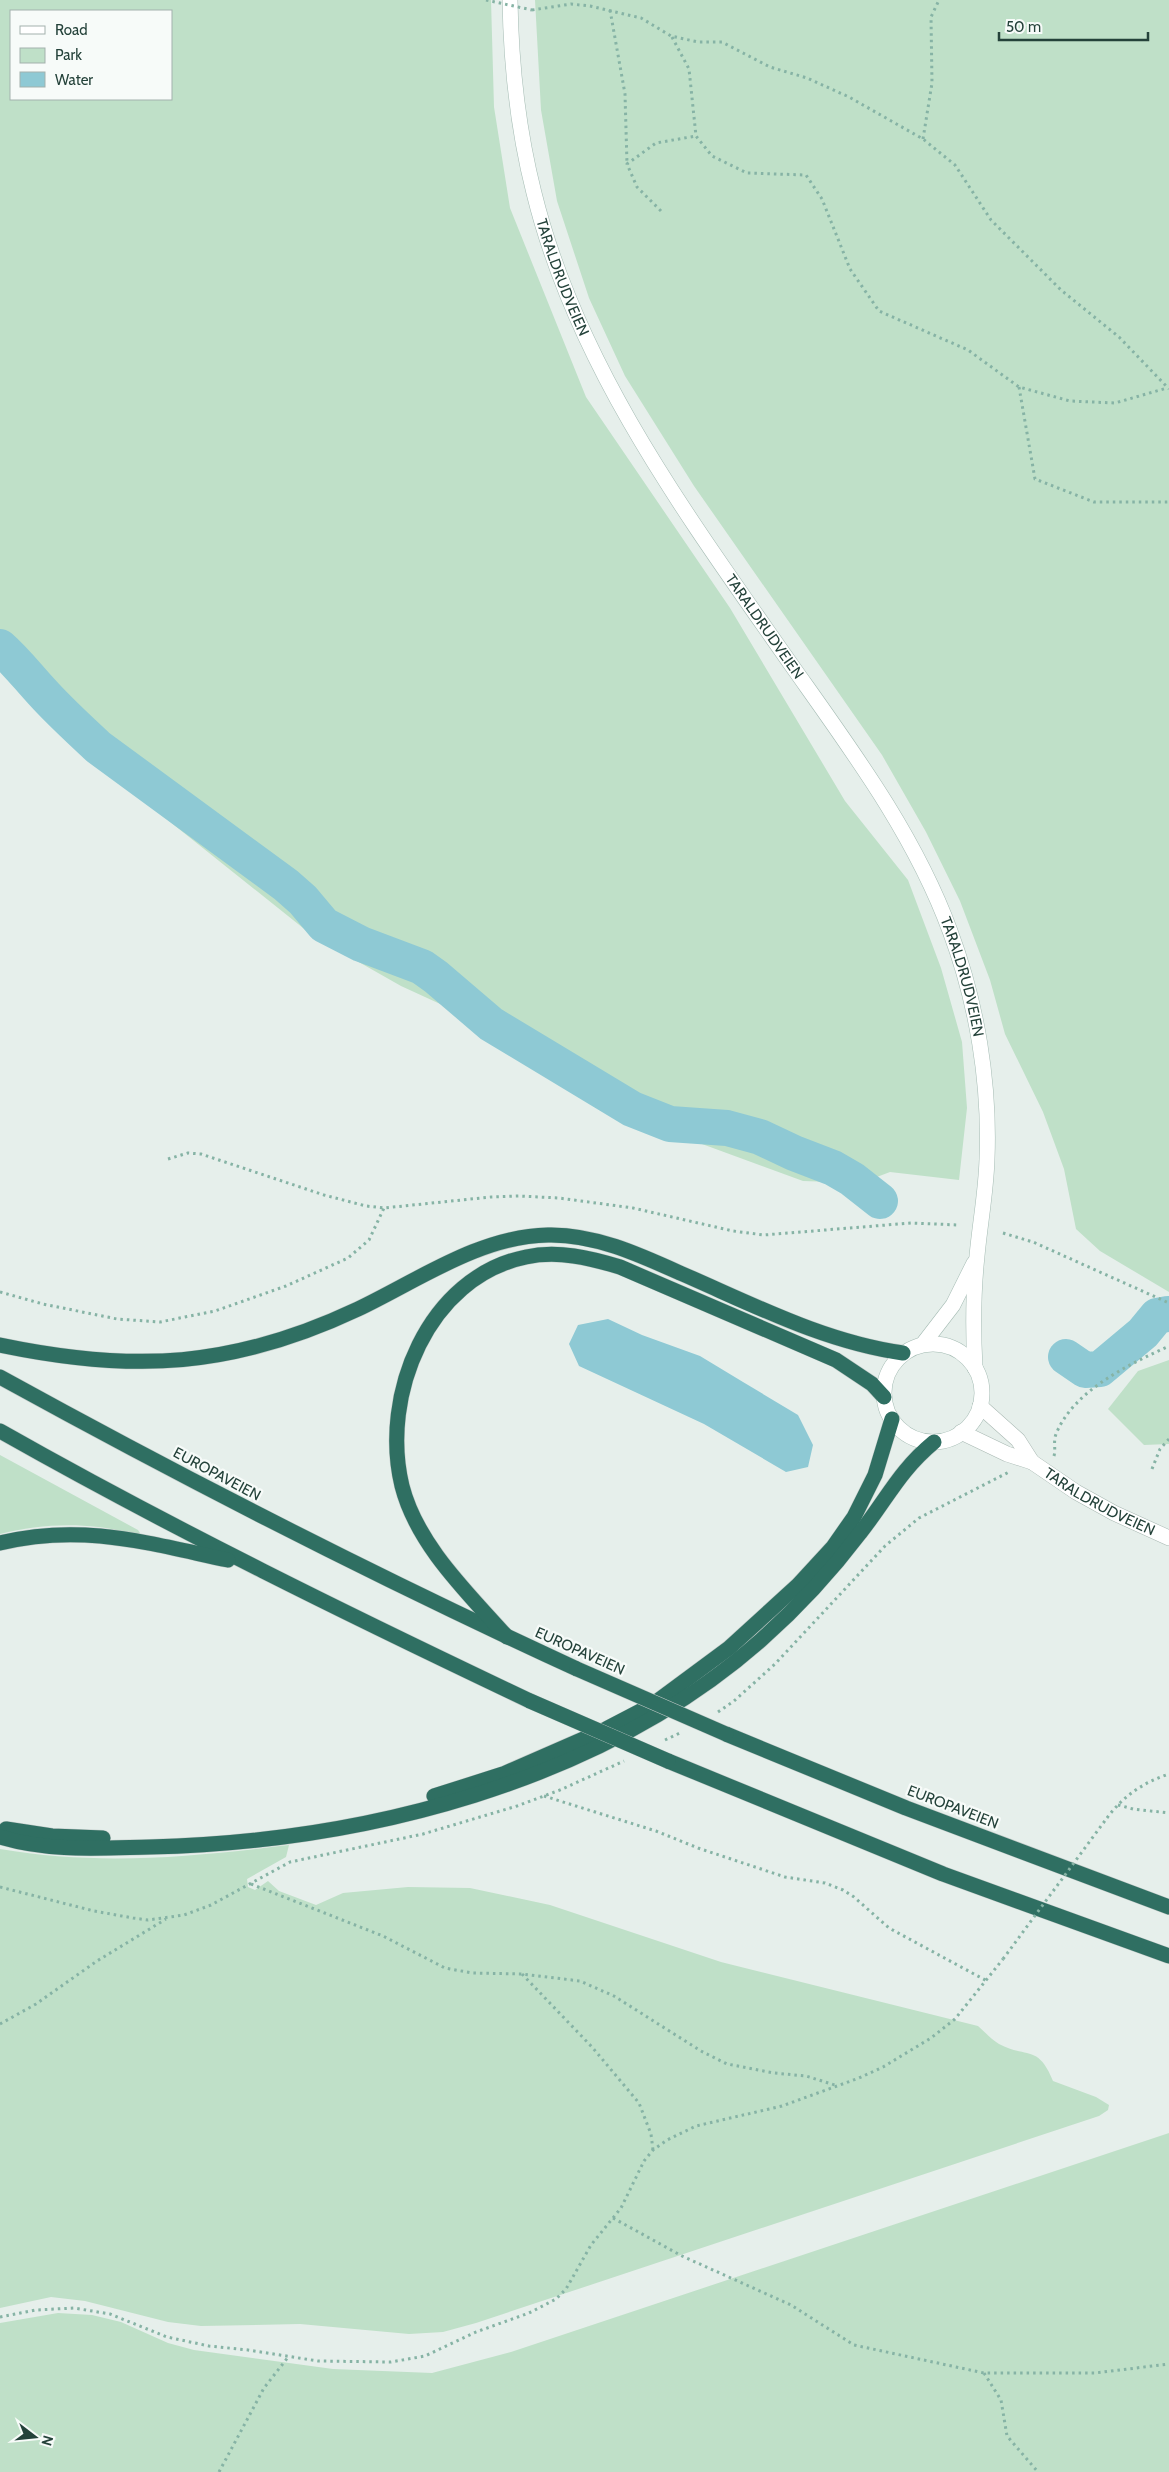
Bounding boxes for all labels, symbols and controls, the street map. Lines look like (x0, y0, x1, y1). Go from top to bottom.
legend (10, 10, 172, 100)
scale bar (999, 10, 1148, 42)
text: 50 m (1006, 18, 1041, 36)
text: Road (55, 21, 88, 39)
text: Park (55, 46, 82, 64)
text: Water (55, 71, 93, 89)
street label: TARALDRUDVEIEN (532, 217, 593, 339)
street label: TARALDRUDVEIEN (722, 571, 807, 683)
street label: TARALDRUDVEIEN (936, 914, 987, 1038)
street label: EUROPAVEIEN (170, 1443, 264, 1505)
street label: TARALDRUDVEIEN (1041, 1464, 1158, 1539)
street label: EUROPAVEIEN (532, 1623, 628, 1679)
street label: EUROPAVEIEN (905, 1781, 1001, 1833)
north arrow (10, 2412, 60, 2462)
text: N (37, 2433, 58, 2448)

